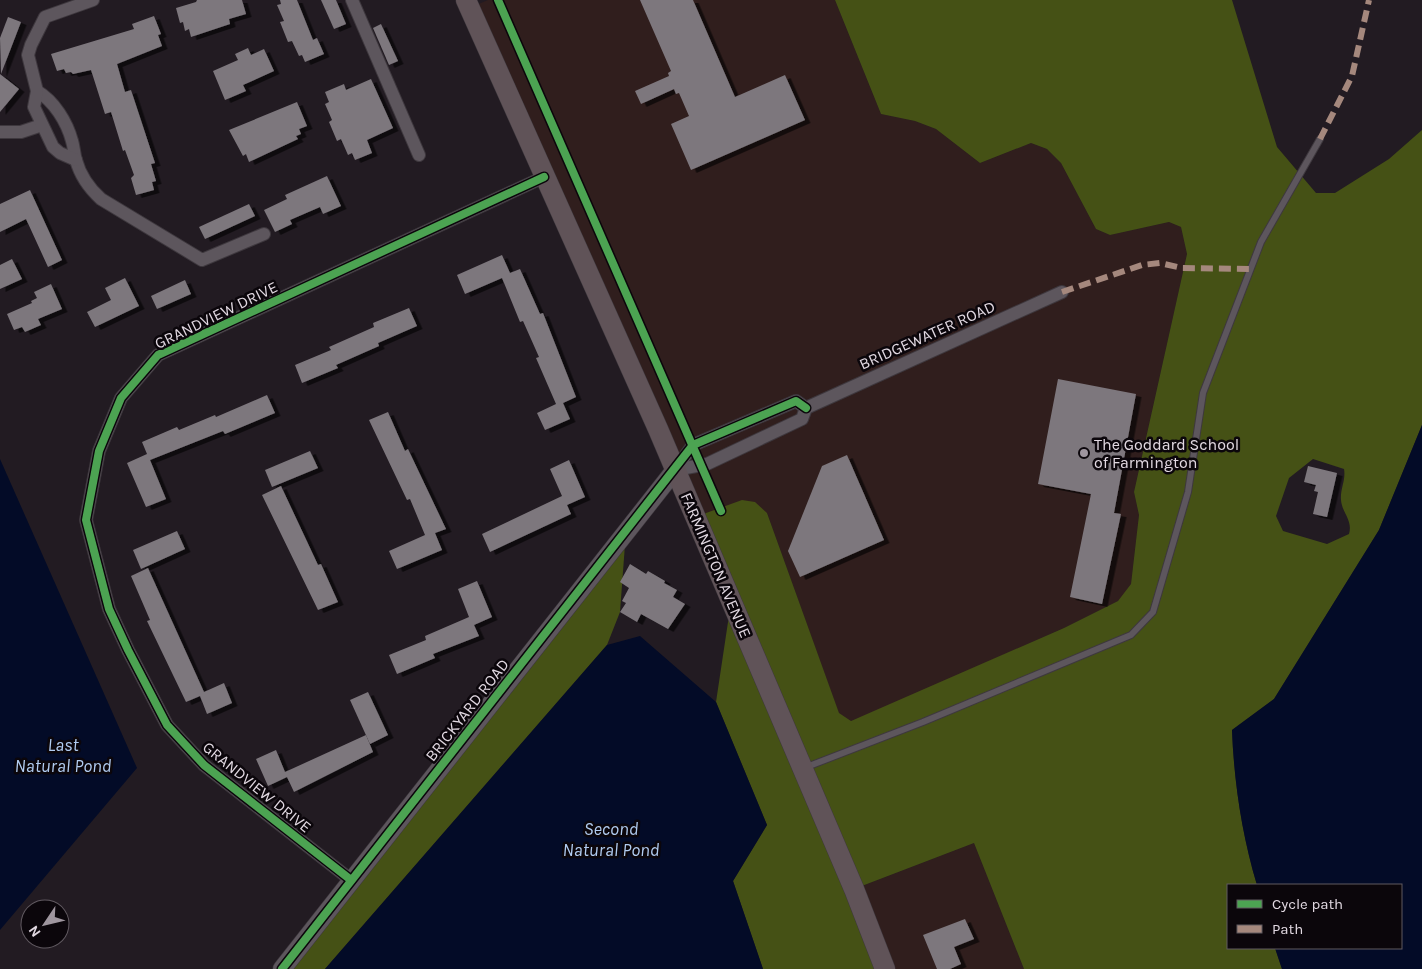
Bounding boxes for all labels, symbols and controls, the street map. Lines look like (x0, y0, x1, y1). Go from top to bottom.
street label: GRANDVIEW DRIVE (152, 277, 280, 353)
street label: BRIDGEWATER ROAD (856, 296, 998, 374)
place label: The Goddard School of Farmington (1094, 435, 1239, 472)
marker: The Goddard School of Farmington (1078, 447, 1090, 459)
street label: FARMINGTON AVENUE (677, 490, 755, 640)
street label: BRICKYARD ROAD (421, 655, 513, 765)
water label: Last Natural Pond (15, 734, 112, 777)
street label: GRANDVIEW DRIVE (199, 737, 315, 837)
water label: Second Natural Pond (563, 818, 660, 861)
legend (1227, 884, 1402, 949)
text: Cycle path (1272, 895, 1343, 913)
north arrow (20, 899, 70, 949)
text: Path (1272, 920, 1303, 938)
text: N (25, 922, 45, 940)

